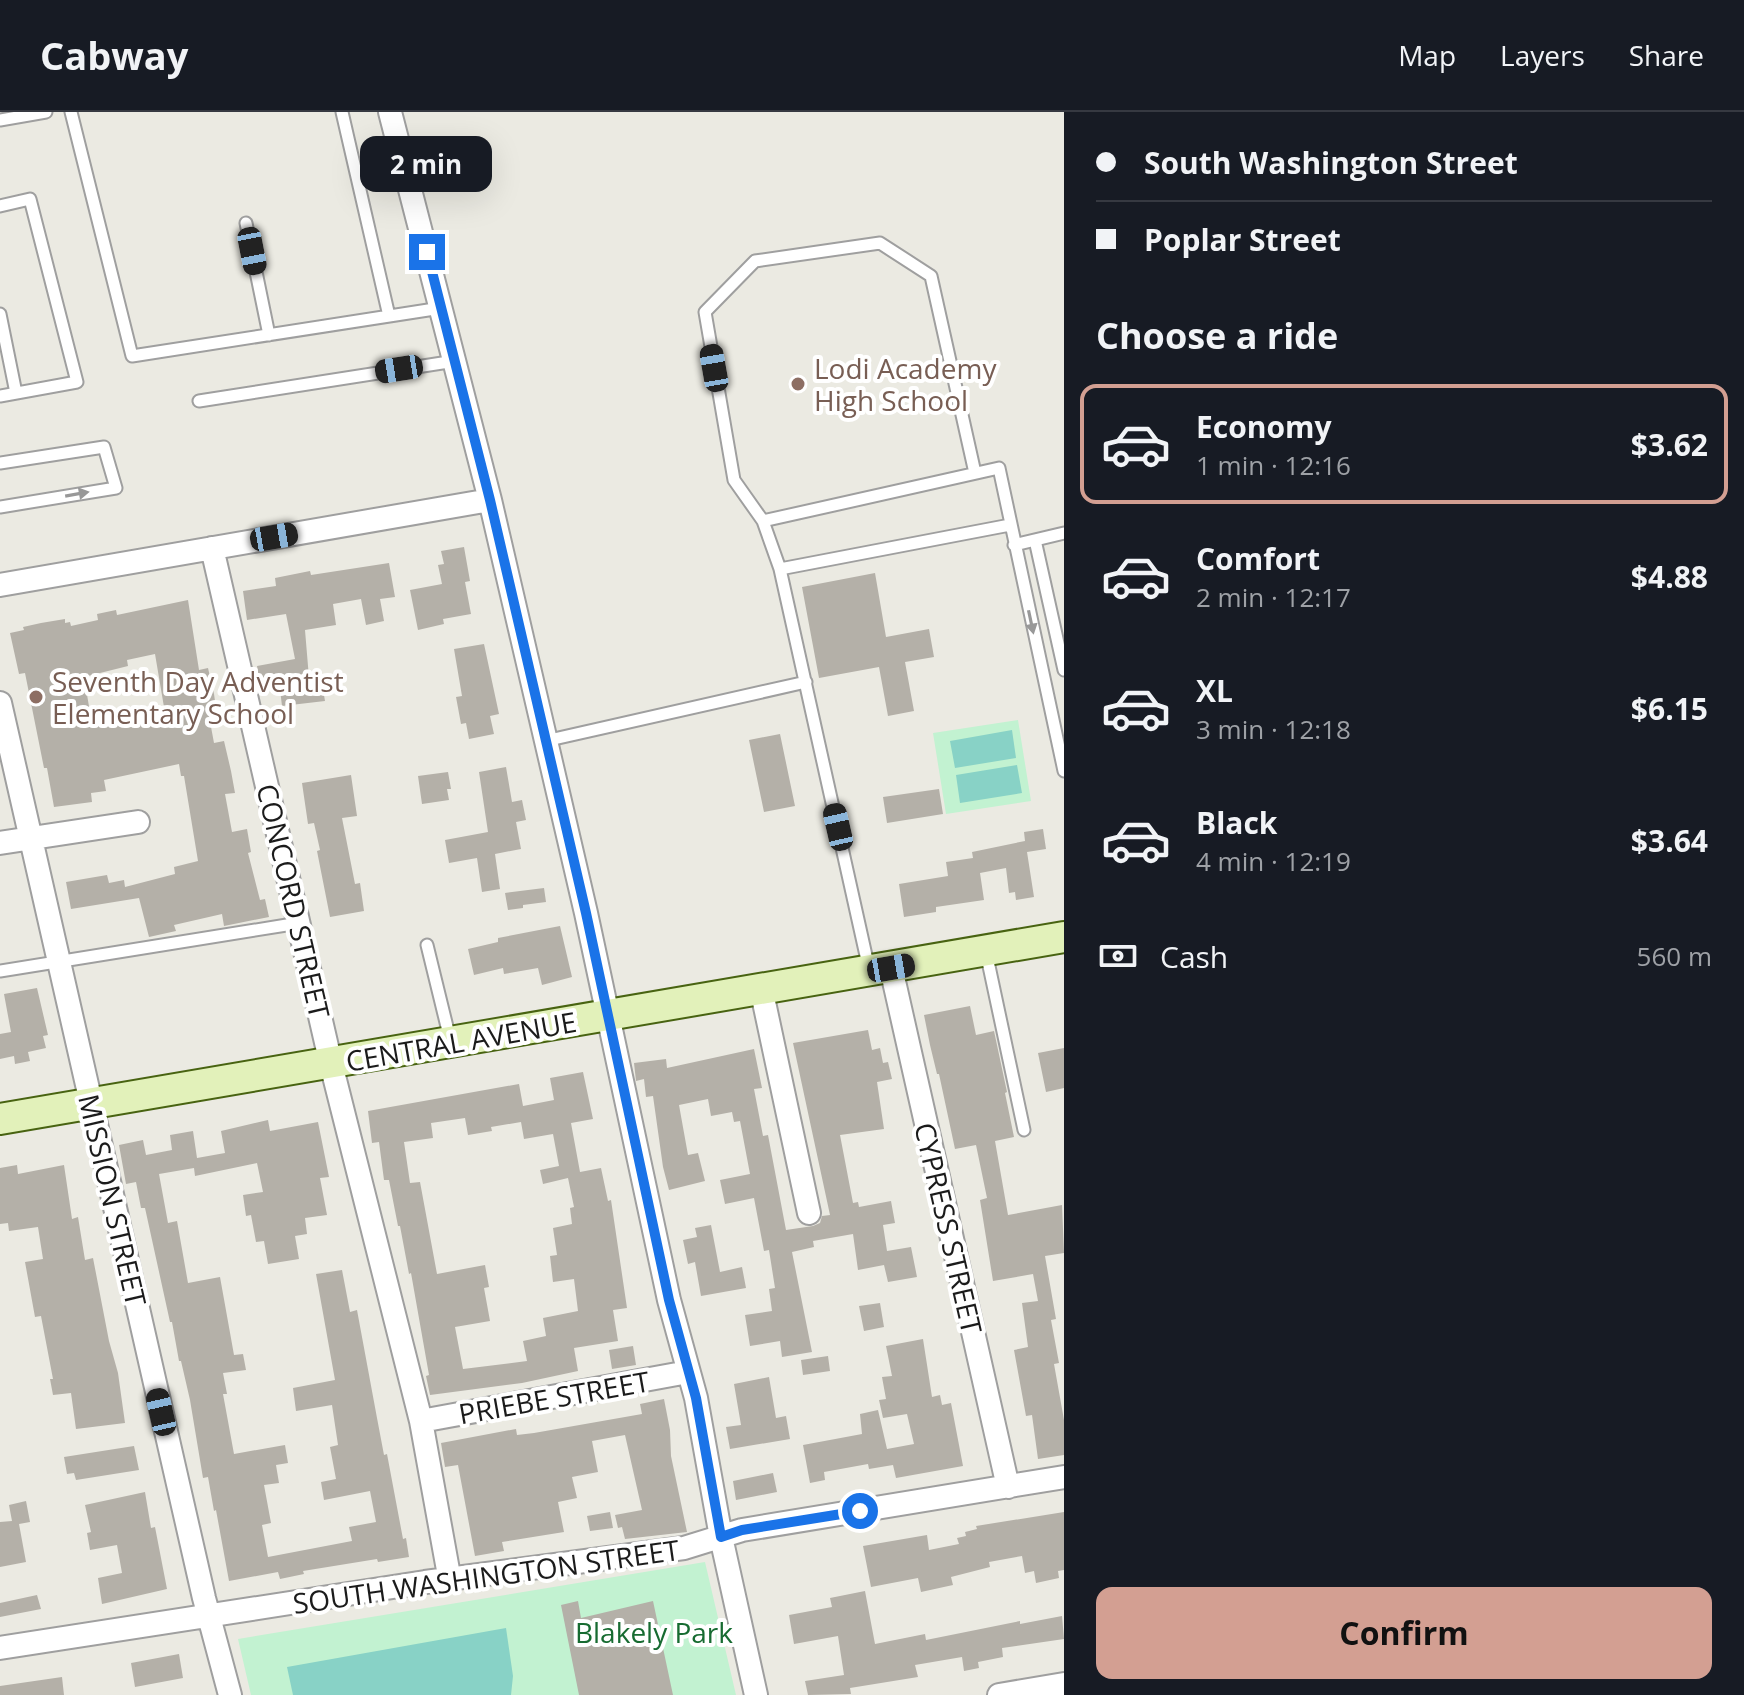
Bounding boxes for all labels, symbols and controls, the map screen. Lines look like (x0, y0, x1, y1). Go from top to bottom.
text: Cabway (40, 29, 188, 81)
text: Map (1398, 36, 1456, 74)
text: Layers (1500, 36, 1585, 74)
text: Share (1629, 36, 1704, 74)
callout: 2 min (361, 136, 493, 192)
text: South Washington Street (1144, 142, 1518, 183)
text: 2 min (390, 146, 462, 182)
text: Poplar Street (1144, 219, 1341, 260)
car (236, 225, 268, 277)
route end (409, 234, 445, 270)
text: Choose a ride (1096, 311, 1338, 360)
car (698, 342, 730, 394)
place label: Lodi Academy High School (814, 349, 997, 419)
car (373, 353, 425, 385)
marker: Lodi Academy High School (789, 375, 807, 393)
text: Economy (1196, 406, 1332, 447)
icon: car (1100, 408, 1172, 480)
text: $3.62 (1631, 424, 1708, 465)
text: 1 min · 12:16 (1196, 447, 1351, 483)
one-way arrow (65, 488, 90, 500)
car (248, 521, 300, 553)
text: Comfort (1196, 538, 1320, 579)
icon: car (1100, 540, 1172, 612)
text: $4.88 (1631, 556, 1708, 597)
text: 2 min · 12:17 (1196, 579, 1351, 615)
one-way arrow (1025, 609, 1038, 634)
place label: Seventh Day Adventist Elementary School (52, 662, 344, 732)
text: XL (1196, 670, 1233, 711)
icon: car (1100, 672, 1172, 744)
marker: Seventh Day Adventist Elementary School (27, 688, 45, 706)
text: $6.15 (1631, 688, 1708, 729)
text: 3 min · 12:18 (1196, 711, 1351, 747)
street label: CONCORD STREET (249, 780, 340, 1022)
car (821, 801, 855, 853)
text: Black (1196, 802, 1277, 843)
icon: car (1100, 804, 1172, 876)
text: $3.64 (1631, 820, 1708, 861)
text: 4 min · 12:19 (1196, 843, 1351, 879)
icon: cash (1096, 934, 1140, 978)
text: Cash (1160, 936, 1228, 977)
text: 560 m (1637, 938, 1712, 974)
car (865, 952, 917, 984)
street label: CENTRAL AVENUE (343, 1002, 579, 1080)
street label: MISSION STREET (70, 1090, 156, 1310)
street label: CYPRESS STREET (906, 1119, 992, 1338)
street label: PRIEBE STREET (456, 1361, 653, 1432)
car (144, 1386, 178, 1438)
route start (842, 1493, 878, 1529)
street label: SOUTH WASHINGTON STREET (290, 1530, 682, 1622)
button: Confirm (1096, 1587, 1712, 1679)
park label: Blakely Park (575, 1613, 733, 1651)

